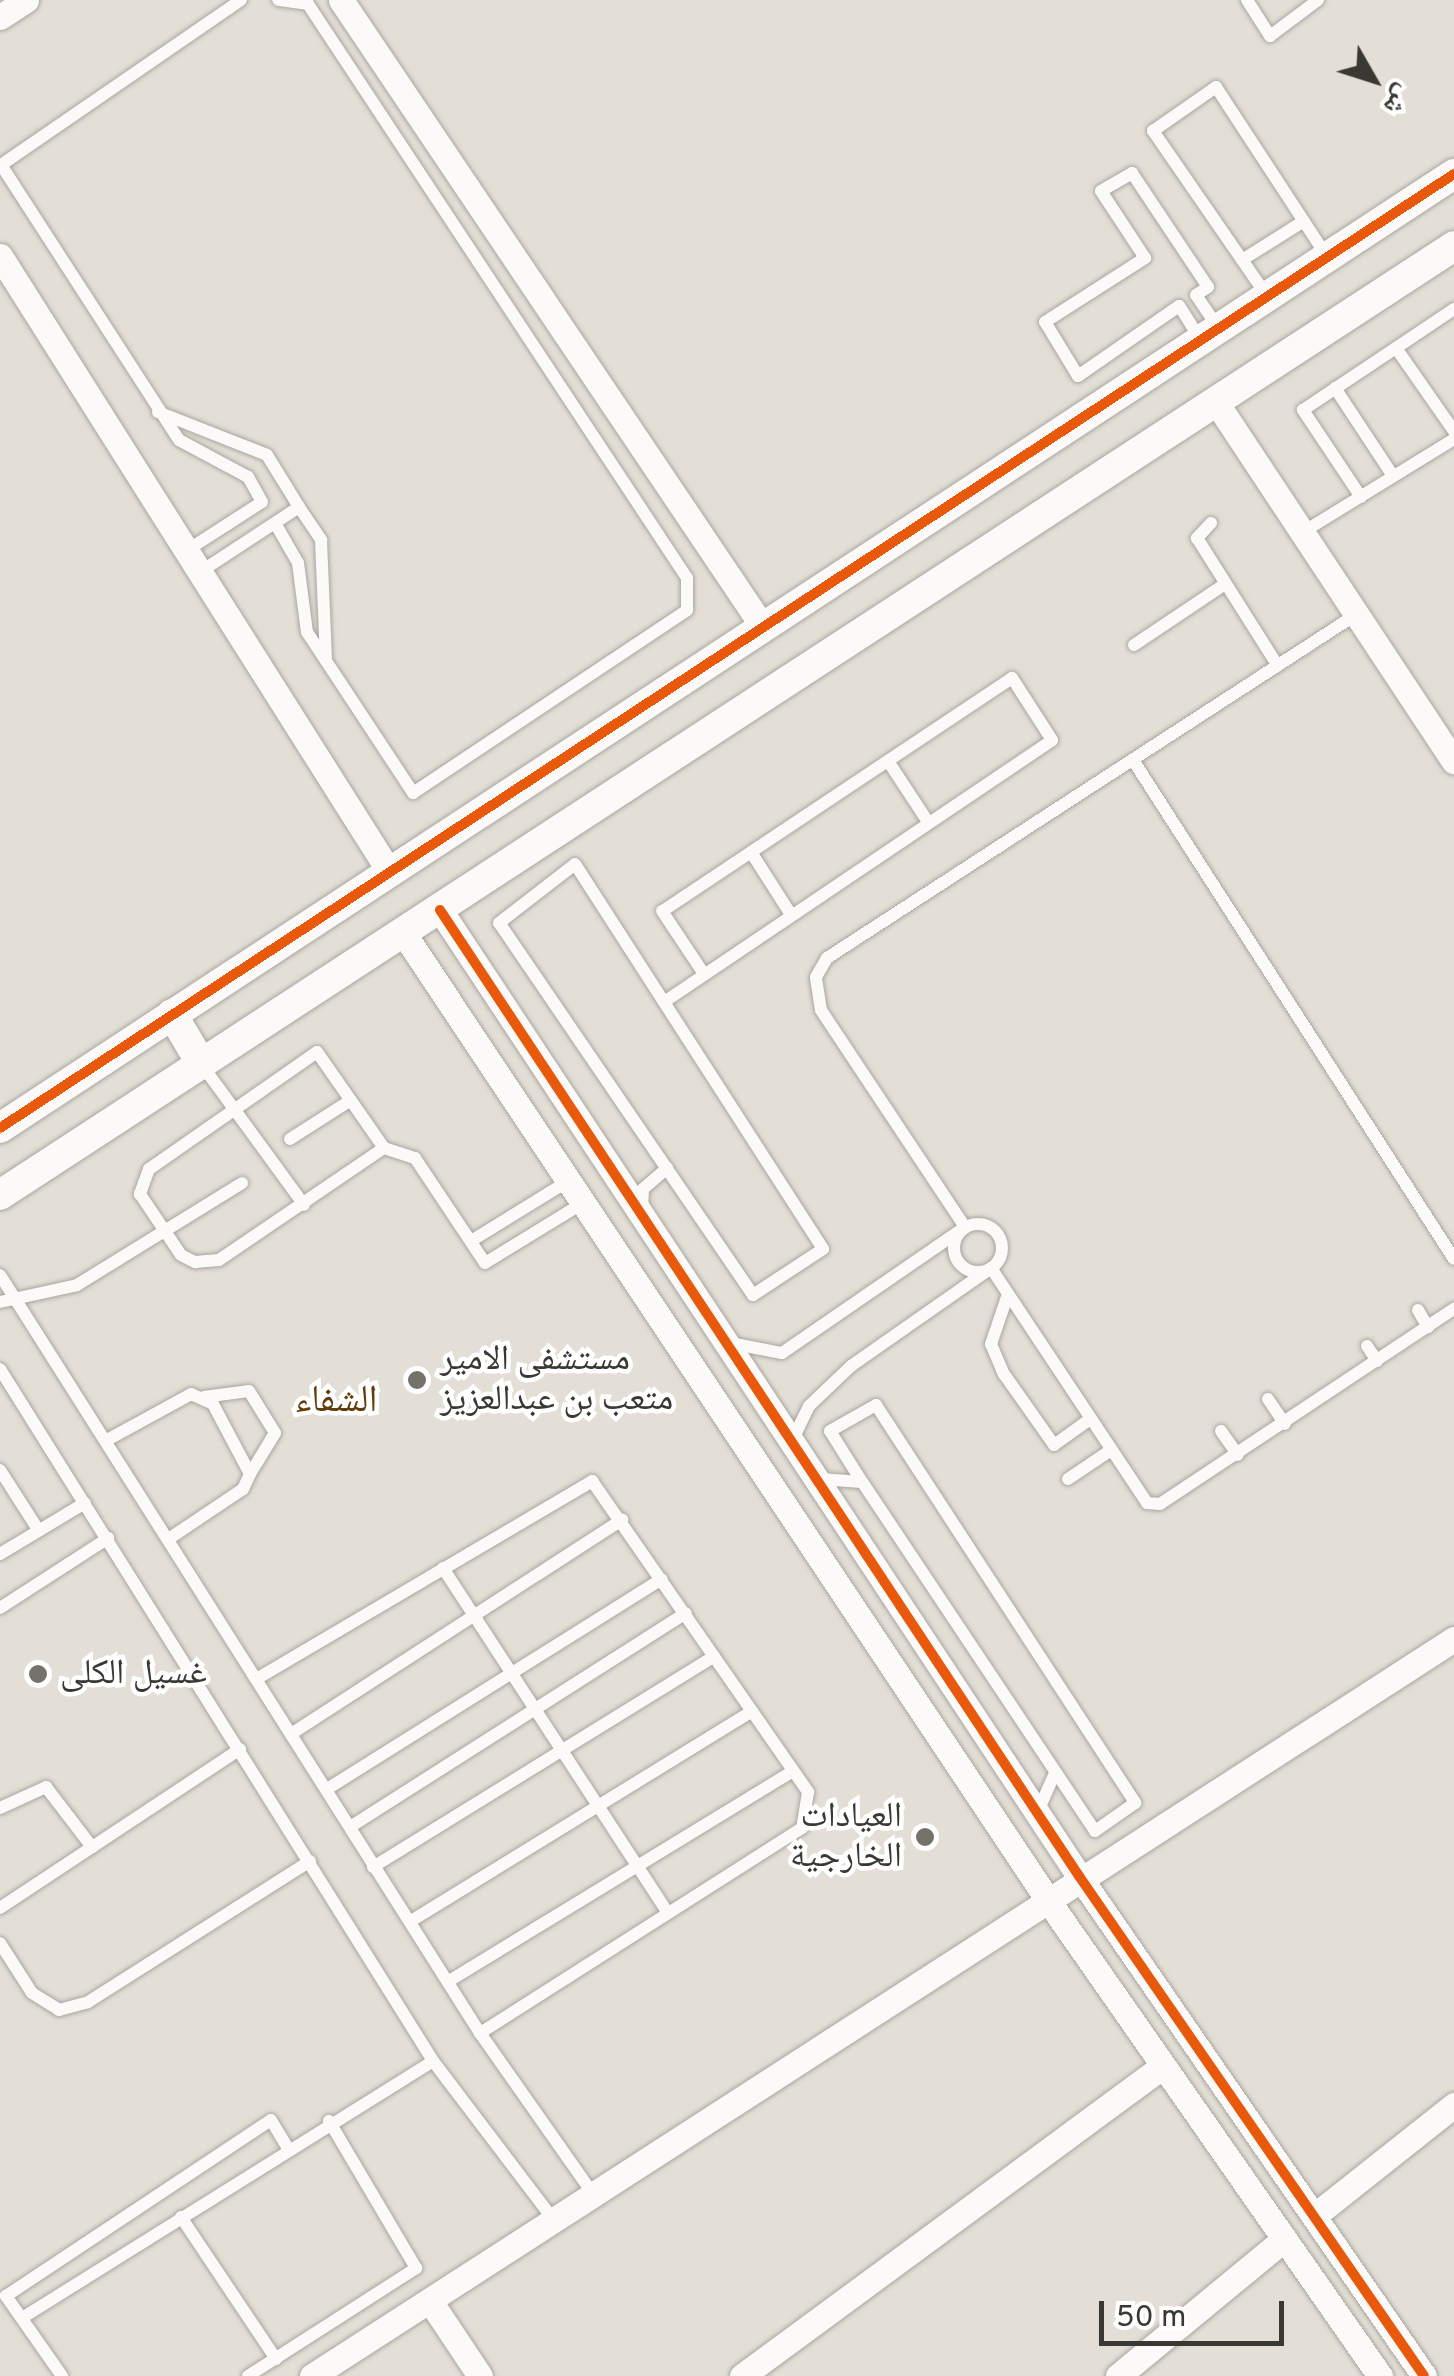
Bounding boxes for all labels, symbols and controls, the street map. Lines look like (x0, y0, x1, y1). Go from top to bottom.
north arrow (1324, 30, 1424, 130)
text: ش (1374, 76, 1421, 122)
place label: مستشفى الامير متعب بن عبدالعزيز (440, 1339, 673, 1421)
marker: مستشفى الامير متعب بن عبدالعزيز (404, 1367, 430, 1393)
district label: الشفاء (294, 1379, 378, 1425)
place label: غسيل الكلى (60, 1653, 207, 1695)
marker: غسيل الكلى (25, 1661, 51, 1687)
place label: العيادات الخارجية (790, 1796, 902, 1878)
marker: العيادات الخارجية (912, 1824, 938, 1850)
scale bar (1104, 2281, 1289, 2343)
text: 50 m (1116, 2300, 1186, 2337)

